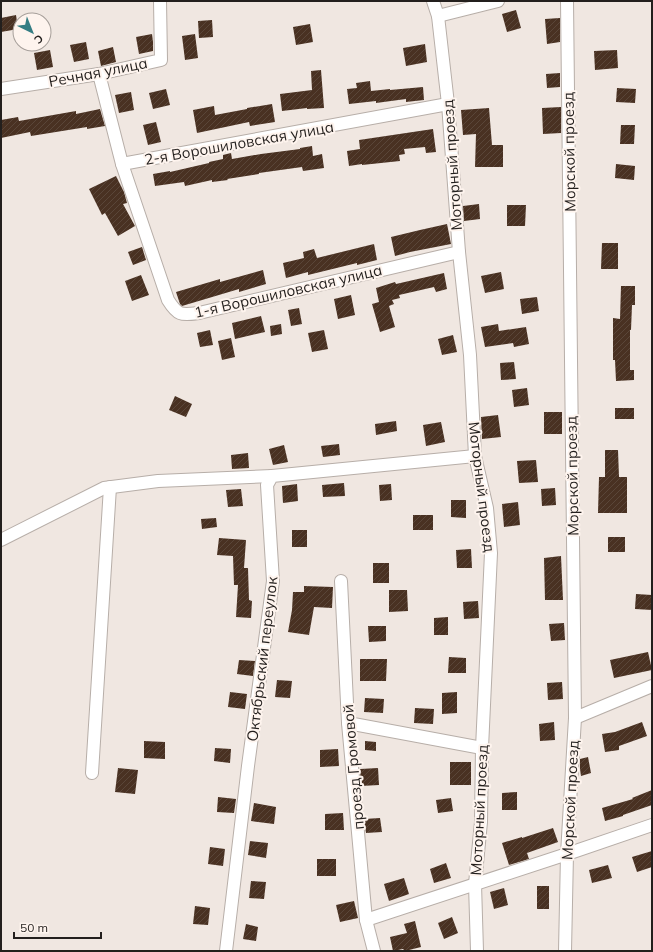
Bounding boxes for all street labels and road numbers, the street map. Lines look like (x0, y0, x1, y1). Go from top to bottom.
street label: Речная улица (47, 53, 149, 91)
street label: Морской проезд (558, 92, 580, 212)
street label: Моторный проезд (438, 99, 466, 231)
street label: 2-я Ворошиловская улица (143, 117, 335, 169)
street label: 1-я Ворошиловская улица (192, 260, 384, 322)
street label: Морской проезд (561, 416, 583, 536)
street label: Моторный проезд (465, 421, 499, 553)
street label: Октябрьский переулок (242, 574, 282, 743)
street label: проезд Громовой (338, 704, 368, 830)
street label: Морской проезд (557, 740, 583, 860)
street label: Моторный проезд (466, 744, 492, 876)

